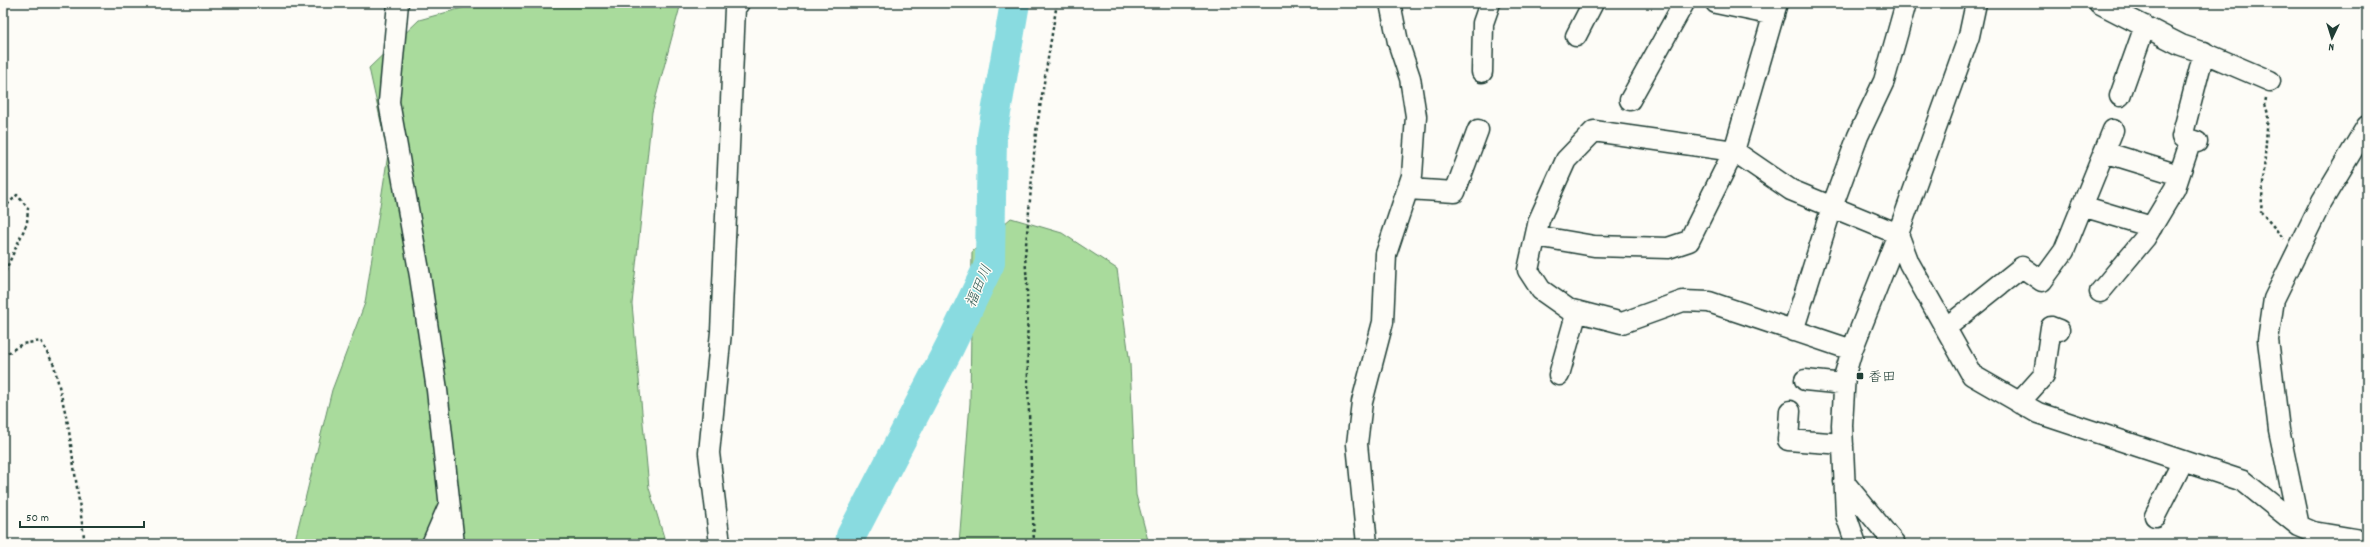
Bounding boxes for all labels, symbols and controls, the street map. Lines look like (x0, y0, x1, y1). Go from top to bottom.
north arrow (2312, 18, 2352, 58)
text: N (2328, 38, 2335, 54)
water label: 福田川 (961, 262, 999, 312)
place label: 香田 (1868, 368, 1896, 388)
marker: 香田 (1855, 371, 1865, 381)
scale bar (20, 503, 144, 529)
text: 50 m (26, 510, 49, 527)

